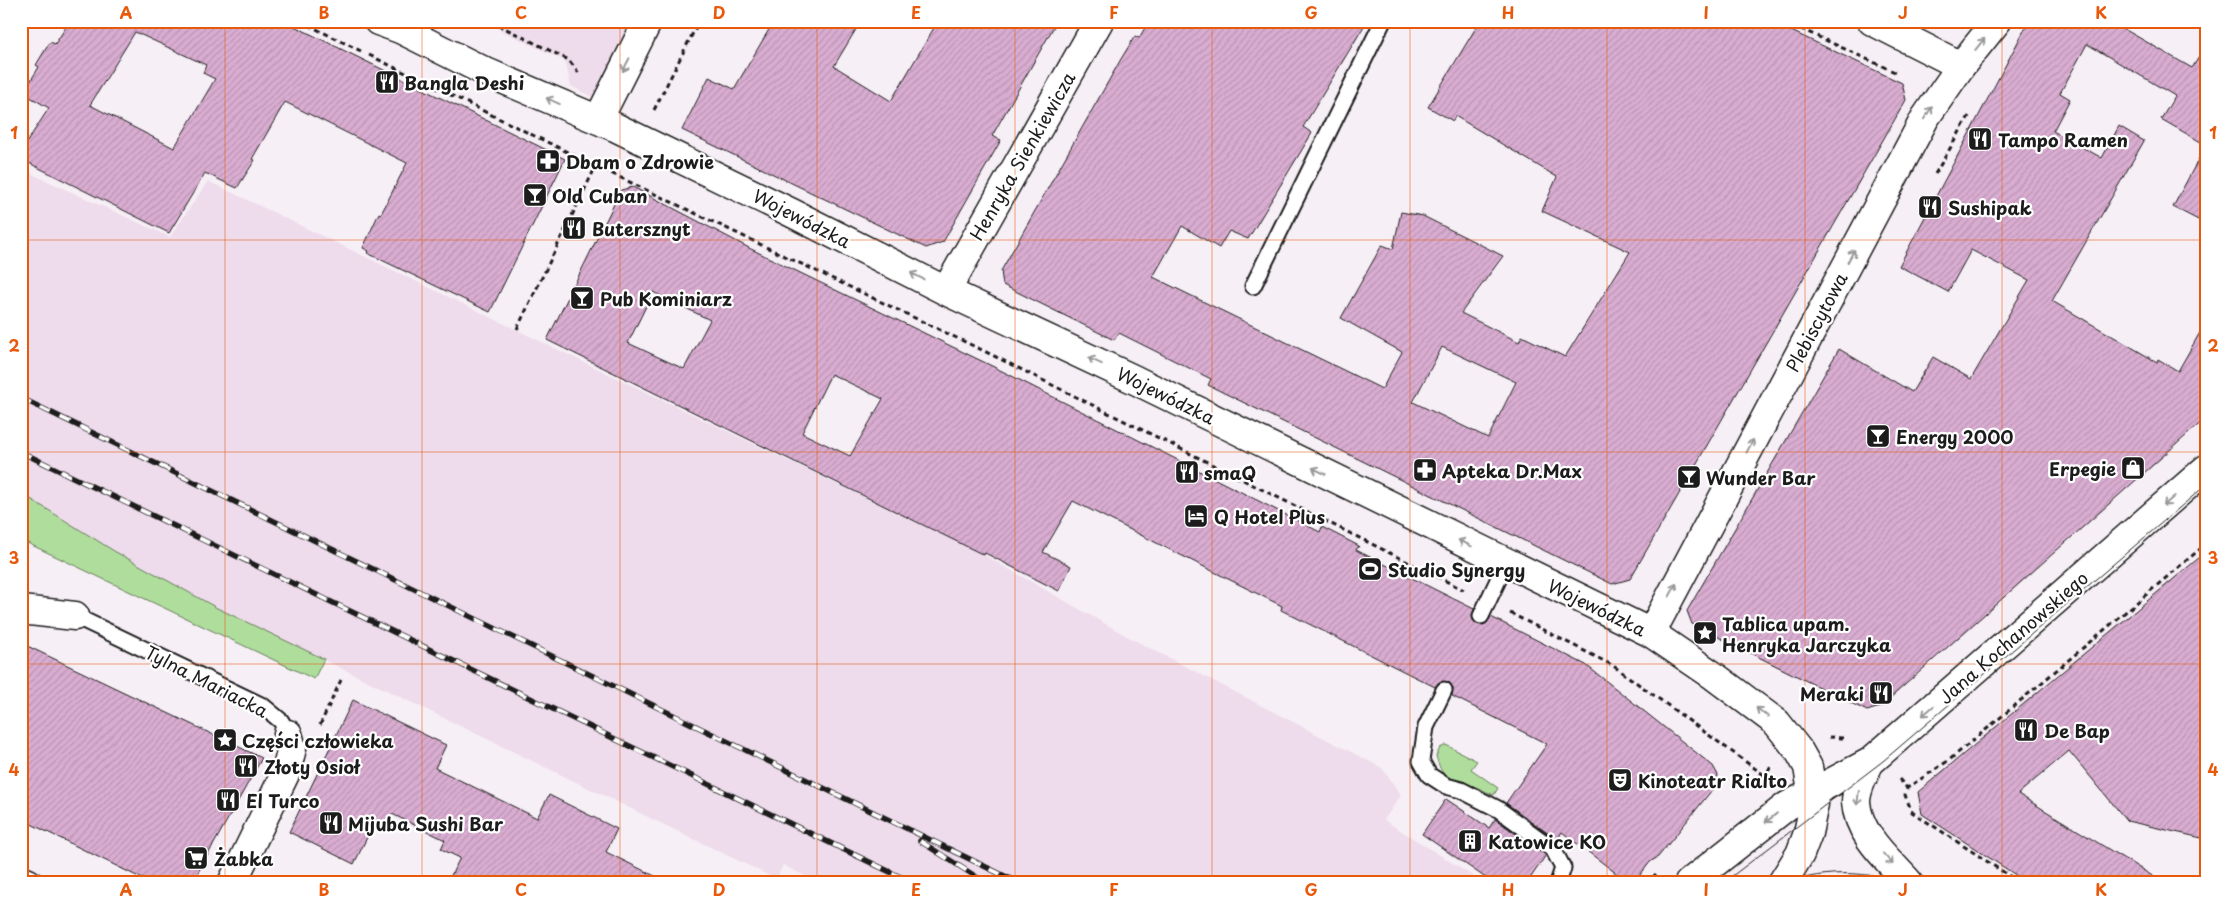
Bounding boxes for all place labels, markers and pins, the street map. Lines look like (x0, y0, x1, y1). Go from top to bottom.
restaurant icon: Bangla Deshi (374, 69, 400, 95)
place label: Bangla Deshi (404, 69, 524, 96)
restaurant icon: Tampo Ramen (1967, 126, 1993, 152)
place label: Tampo Ramen (1998, 126, 2128, 153)
pharmacy icon: Dbam o Zdrowie (535, 148, 561, 174)
place label: Dbam o Zdrowie (566, 148, 714, 175)
bar icon: Old Cuban (522, 182, 548, 208)
place label: Old Cuban (552, 182, 648, 209)
restaurant icon: Sushipak (1917, 194, 1943, 220)
place label: Sushipak (1948, 194, 2032, 221)
restaurant icon: Butersznyt (561, 215, 587, 241)
place label: Butersznyt (592, 215, 691, 242)
bar icon: Pub Kominiarz (569, 285, 595, 311)
place label: Pub Kominiarz (600, 285, 732, 312)
bar icon: Energy 2000 (1865, 423, 1891, 449)
place label: Energy 2000 (1896, 423, 2013, 450)
place label: Erpegie (2049, 455, 2116, 482)
shop icon: Erpegie (2120, 455, 2146, 481)
pharmacy icon: Apteka Dr.Max (1412, 457, 1438, 483)
place label: Apteka Dr.Max (1442, 457, 1582, 484)
restaurant icon: smaQ (1174, 459, 1200, 485)
place label: smaQ (1204, 459, 1256, 486)
bar icon: Wunder Bar (1676, 464, 1702, 490)
place label: Wunder Bar (1706, 464, 1816, 491)
hotel icon: Q Hotel Plus (1183, 503, 1209, 529)
place label: Q Hotel Plus (1214, 503, 1326, 530)
sports icon: Studio Synergy (1357, 556, 1383, 582)
place label: Studio Synergy (1388, 556, 1525, 583)
place label: Tablica upam. Henryka Jarczyka (1722, 610, 1891, 658)
place icon: Tablica upam. Henryka Jarczyka (1692, 620, 1718, 646)
place label: Meraki (1800, 680, 1864, 707)
restaurant icon: Meraki (1868, 680, 1894, 706)
restaurant icon: De Bap (2013, 717, 2039, 743)
place label: De Bap (2044, 717, 2110, 744)
place icon: Części człowieka (212, 727, 238, 753)
place label: Części człowieka (242, 727, 394, 754)
restaurant icon: Złoty Osioł (233, 753, 259, 779)
place label: Złoty Osioł (264, 753, 361, 780)
theatre icon: Kinoteatr Rialto (1607, 767, 1633, 793)
place label: Kinoteatr Rialto (1638, 767, 1788, 794)
restaurant icon: El Turco (215, 787, 241, 813)
place label: El Turco (246, 787, 320, 814)
restaurant icon: Mijuba Sushi Bar (318, 810, 344, 836)
place label: Mijuba Sushi Bar (348, 810, 504, 837)
building icon: Katowice KO (1457, 828, 1483, 854)
place label: Katowice KO (1488, 828, 1606, 855)
supermarket icon: Żabka (183, 845, 209, 871)
place label: Żabka (214, 845, 273, 872)

